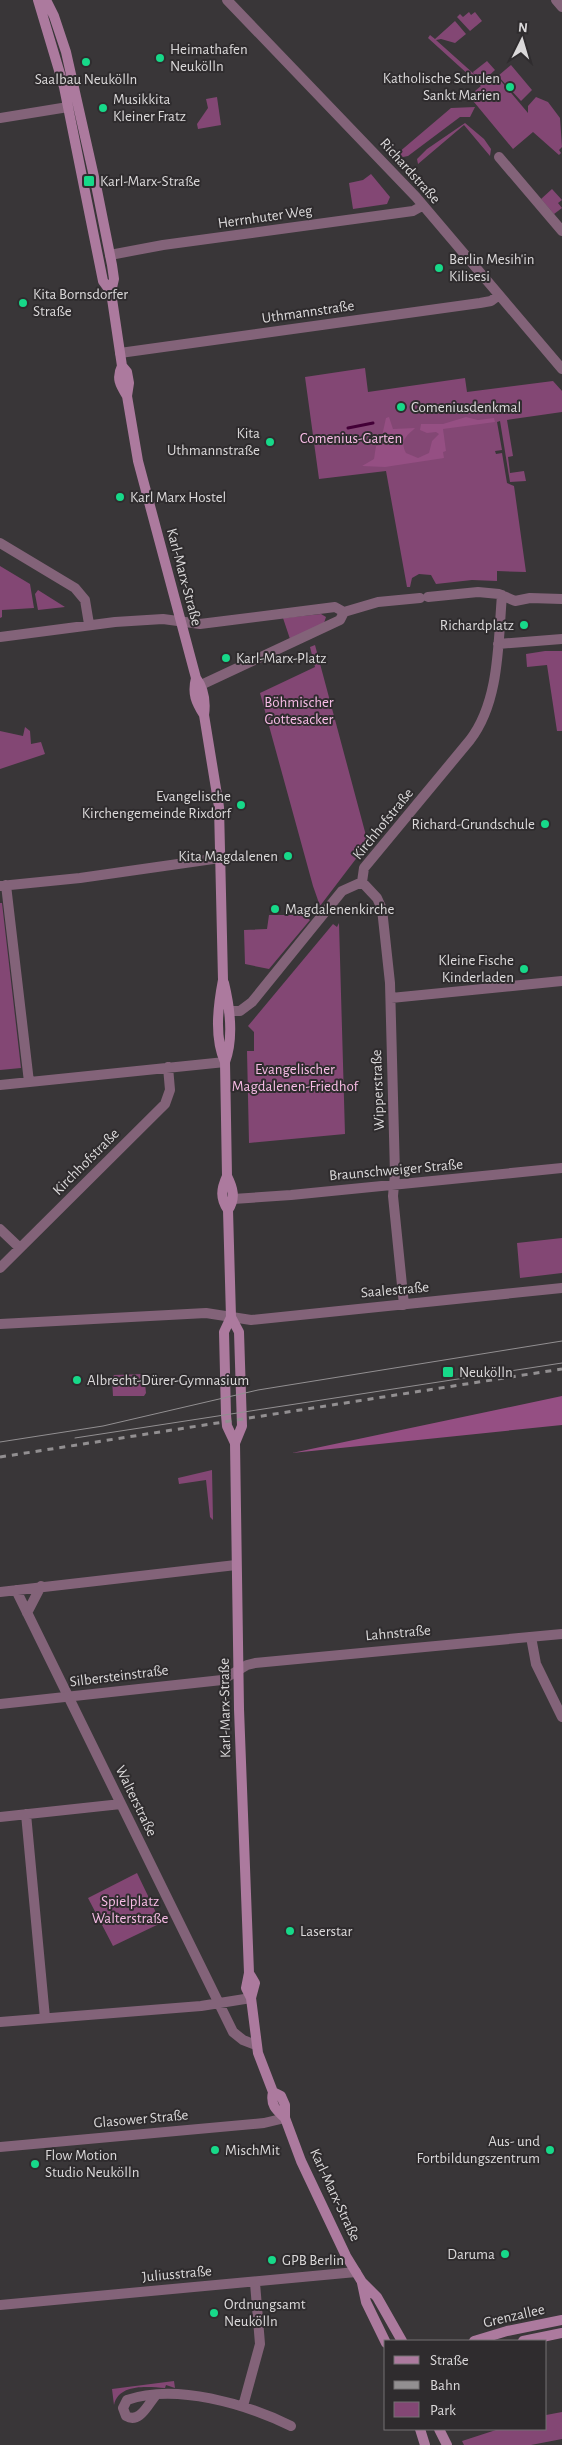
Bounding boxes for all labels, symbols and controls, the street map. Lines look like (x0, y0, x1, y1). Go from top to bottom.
north arrow (497, 15, 547, 65)
text: N (518, 21, 529, 35)
place label: Heimathafen Neukölln (170, 42, 248, 74)
marker: Heimathafen Neukölln (154, 52, 166, 64)
marker: Saalbau Neukölln (80, 56, 92, 68)
place label: Katholische Schulen Sankt Marien (383, 71, 500, 103)
place label: Saalbau Neukölln (35, 72, 137, 87)
marker: Katholische Schulen Sankt Marien (504, 81, 516, 93)
place label: Musikkita Kleiner Fratz (113, 92, 186, 124)
marker: Musikkita Kleiner Fratz (97, 102, 109, 114)
street label: Richardstraße (377, 135, 443, 207)
marker: Karl-Marx-Straße (82, 174, 96, 188)
place label: Karl-Marx-Straße (100, 174, 200, 189)
street label: Herrnhuter Weg (217, 203, 314, 231)
place label: Berlin Mesih'in Kilisesi (449, 252, 535, 284)
marker: Berlin Mesih'in Kilisesi (433, 262, 445, 274)
place label: Kita Bornsdorfer Straße (33, 287, 128, 319)
marker: Kita Bornsdorfer Straße (17, 297, 29, 309)
street label: Uthmannstraße (261, 298, 355, 326)
place label: Comeniusdenkmal (411, 400, 521, 415)
marker: Comeniusdenkmal (395, 401, 407, 413)
place label: Kita Uthmannstraße (167, 426, 260, 458)
park label: Comenius-Garten (300, 431, 402, 446)
marker: Kita Uthmannstraße (264, 436, 276, 448)
place label: Karl Marx Hostel (130, 490, 226, 505)
marker: Karl Marx Hostel (114, 491, 126, 503)
street label: Karl-Marx-Straße (164, 527, 204, 627)
place label: Richardplatz (440, 618, 514, 633)
marker: Richardplatz (518, 619, 530, 631)
place label: Karl-Marx-Platz (236, 651, 327, 666)
marker: Karl-Marx-Platz (220, 652, 232, 664)
park label: Böhmischer Gottesacker (264, 695, 334, 727)
street label: Kirchhofstraße (350, 785, 416, 862)
place label: Evangelische Kirchengemeinde Rixdorf (82, 789, 232, 821)
marker: Evangelische Kirchengemeinde Rixdorf (235, 799, 247, 811)
place label: Richard-Grundschule (412, 817, 535, 832)
marker: Richard-Grundschule (539, 818, 551, 830)
place label: Kita Magdalenen (178, 849, 278, 864)
marker: Kita Magdalenen (282, 850, 294, 862)
place label: Magdalenenkirche (285, 902, 395, 917)
marker: Magdalenenkirche (269, 903, 281, 915)
place label: Kleine Fische Kinderladen (438, 953, 514, 985)
marker: Kleine Fische Kinderladen (518, 963, 530, 975)
street label: Wipperstraße (369, 1049, 387, 1131)
park label: Evangelischer Magdalenen-Friedhof (232, 1062, 360, 1094)
street label: Kirchhofstraße (50, 1126, 122, 1198)
street label: Braunschweiger Straße (328, 1157, 464, 1183)
street label: Saalestraße (360, 1280, 430, 1300)
marker: Neukölln (441, 1365, 455, 1379)
place label: Neukölln (459, 1365, 513, 1380)
place label: Albrecht-Dürer-Gymnasium (87, 1373, 249, 1388)
marker: Albrecht-Dürer-Gymnasium (71, 1374, 83, 1386)
street label: Lahnstraße (365, 1623, 431, 1643)
street label: Karl-Marx-Straße (217, 1658, 233, 1758)
street label: Silbersteinstraße (69, 1662, 169, 1690)
street label: Walterstraße (112, 1763, 160, 1839)
park label: Spielplatz Walterstraße (92, 1894, 168, 1926)
place label: Laserstar (300, 1924, 353, 1939)
marker: Laserstar (284, 1925, 296, 1937)
street label: Glasower Straße (93, 2107, 189, 2131)
place label: Aus- und Fortbildungszentrum (417, 2134, 540, 2166)
place label: MischMit (225, 2143, 280, 2158)
marker: MischMit (209, 2144, 221, 2156)
marker: Aus- und Fortbildungszentrum (544, 2144, 556, 2156)
street label: Karl-Marx-Straße (307, 2146, 363, 2244)
place label: Flow Motion Studio Neukölln (45, 2148, 139, 2180)
marker: Flow Motion Studio Neukölln (29, 2158, 41, 2170)
place label: Daruma (447, 2247, 495, 2262)
marker: Daruma (499, 2248, 511, 2260)
place label: GPB Berlin (282, 2253, 344, 2268)
marker: GPB Berlin (266, 2254, 278, 2266)
street label: Juliusstraße (142, 2263, 213, 2285)
place label: Ordnungsamt Neukölln (224, 2297, 306, 2329)
street label: Grenzallee (482, 2302, 546, 2330)
marker: Ordnungsamt Neukölln (208, 2307, 220, 2319)
legend (384, 2340, 547, 2430)
text: Straße (430, 2353, 469, 2368)
text: Bahn (430, 2378, 460, 2393)
text: Park (430, 2403, 456, 2418)

